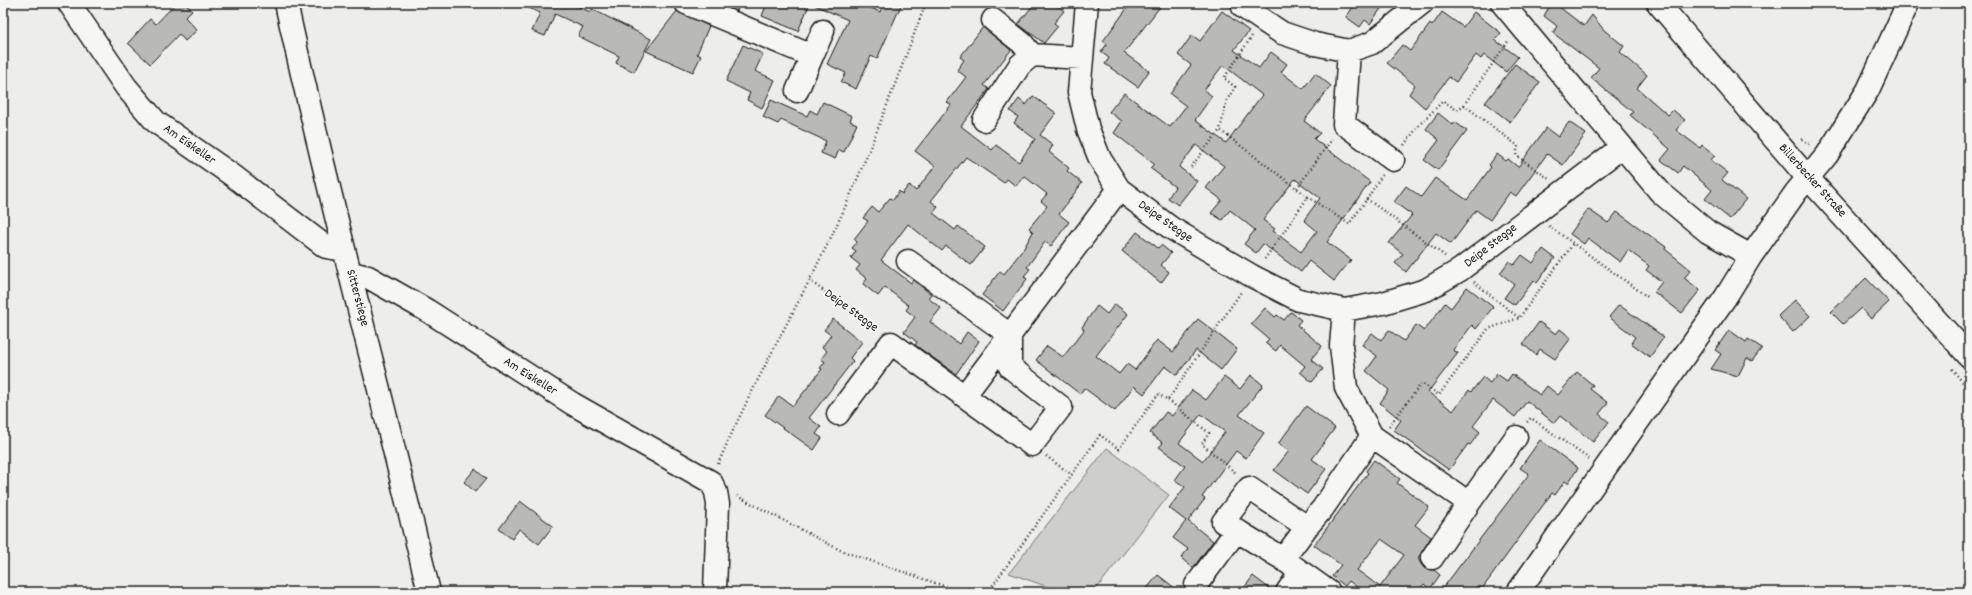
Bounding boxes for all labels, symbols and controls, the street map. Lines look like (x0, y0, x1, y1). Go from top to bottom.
street label: Am Eiskeller (159, 120, 219, 170)
street label: Billerbecker Straße (1773, 140, 1851, 223)
street label: Deipe Stegge (1134, 196, 1196, 248)
street label: Deipe Stegge (1460, 219, 1522, 273)
street label: Sitterstiege (340, 268, 374, 329)
street label: Deipe Stegge (820, 285, 882, 337)
street label: Am Eiskeller (499, 353, 561, 401)

